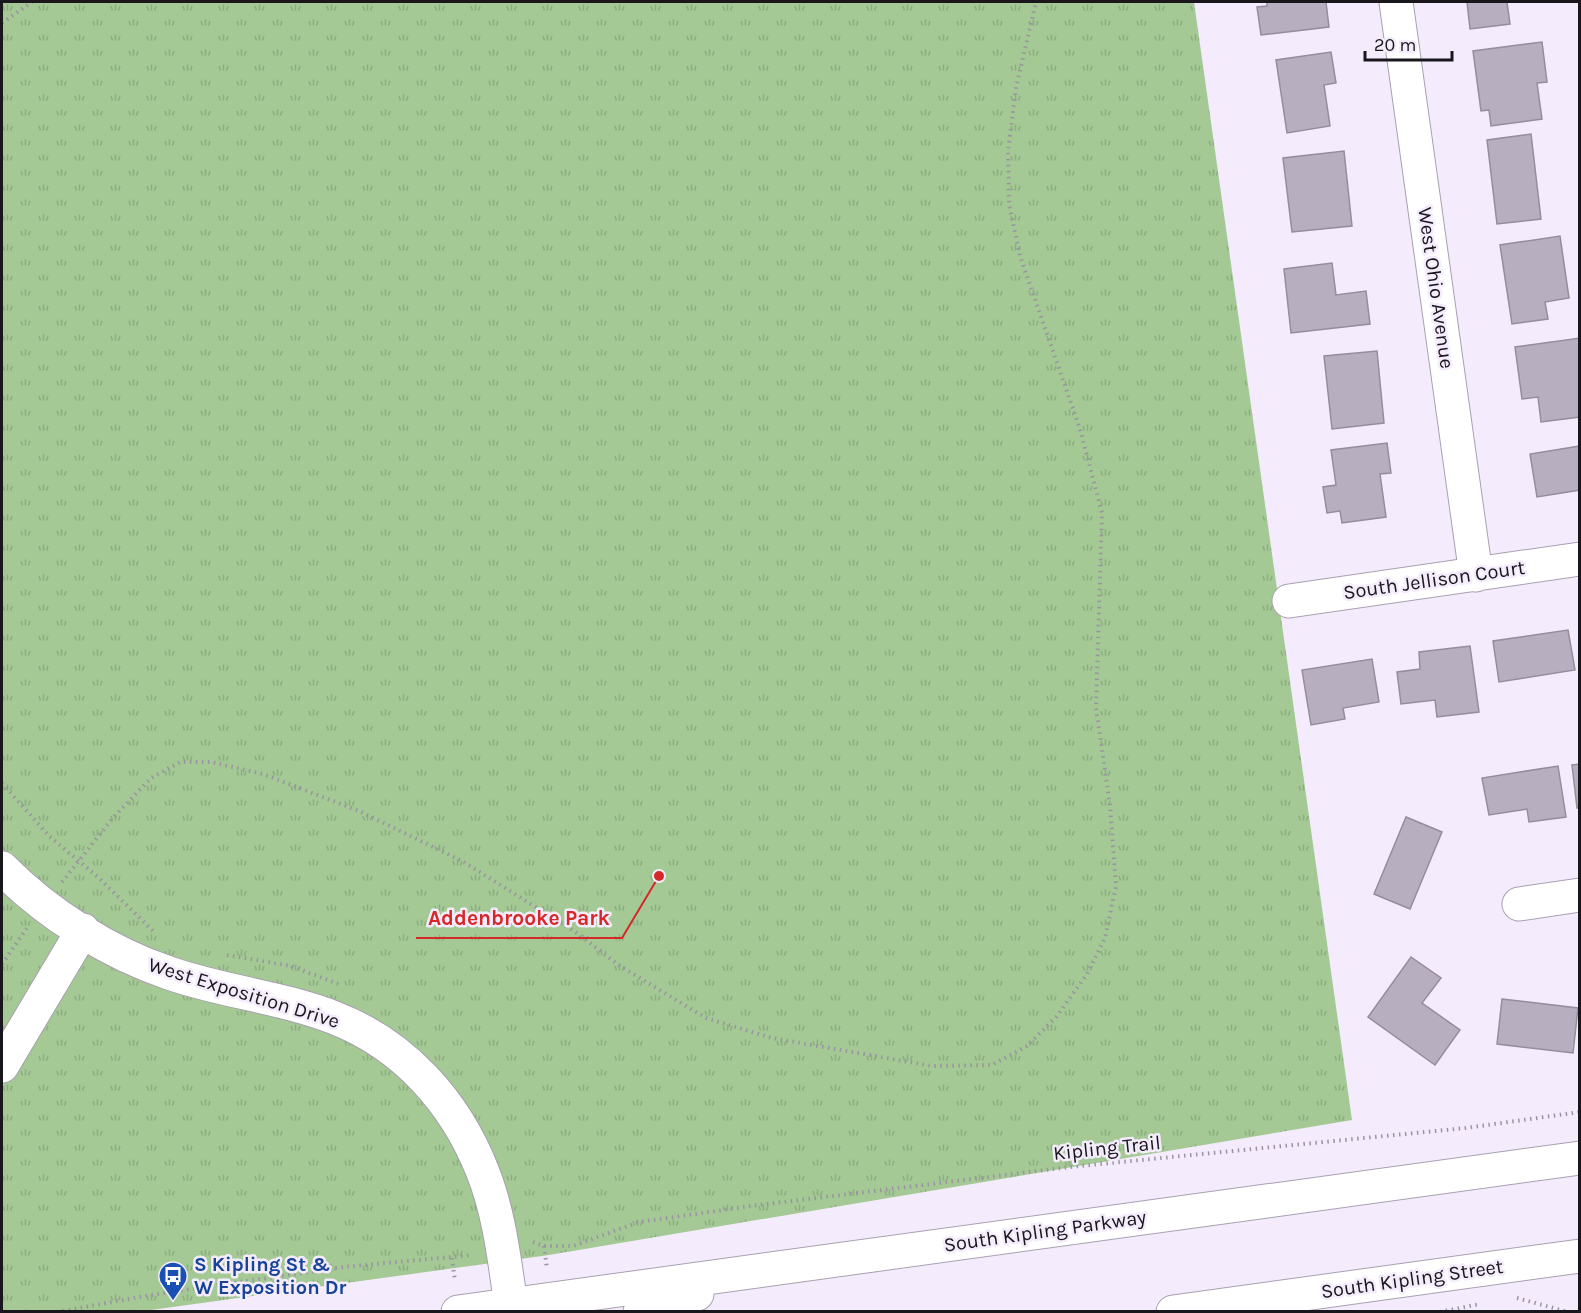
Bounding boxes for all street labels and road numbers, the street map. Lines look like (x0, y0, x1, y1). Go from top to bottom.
street label: West Ohio Avenue (1413, 206, 1459, 370)
street label: South Jellison Court (1342, 556, 1527, 604)
street label: West Exposition Drive (146, 953, 342, 1033)
street label: Kipling Trail (1052, 1131, 1162, 1165)
street label: South Kipling Parkway (942, 1205, 1148, 1257)
street label: South Kipling Street (1319, 1255, 1505, 1303)

